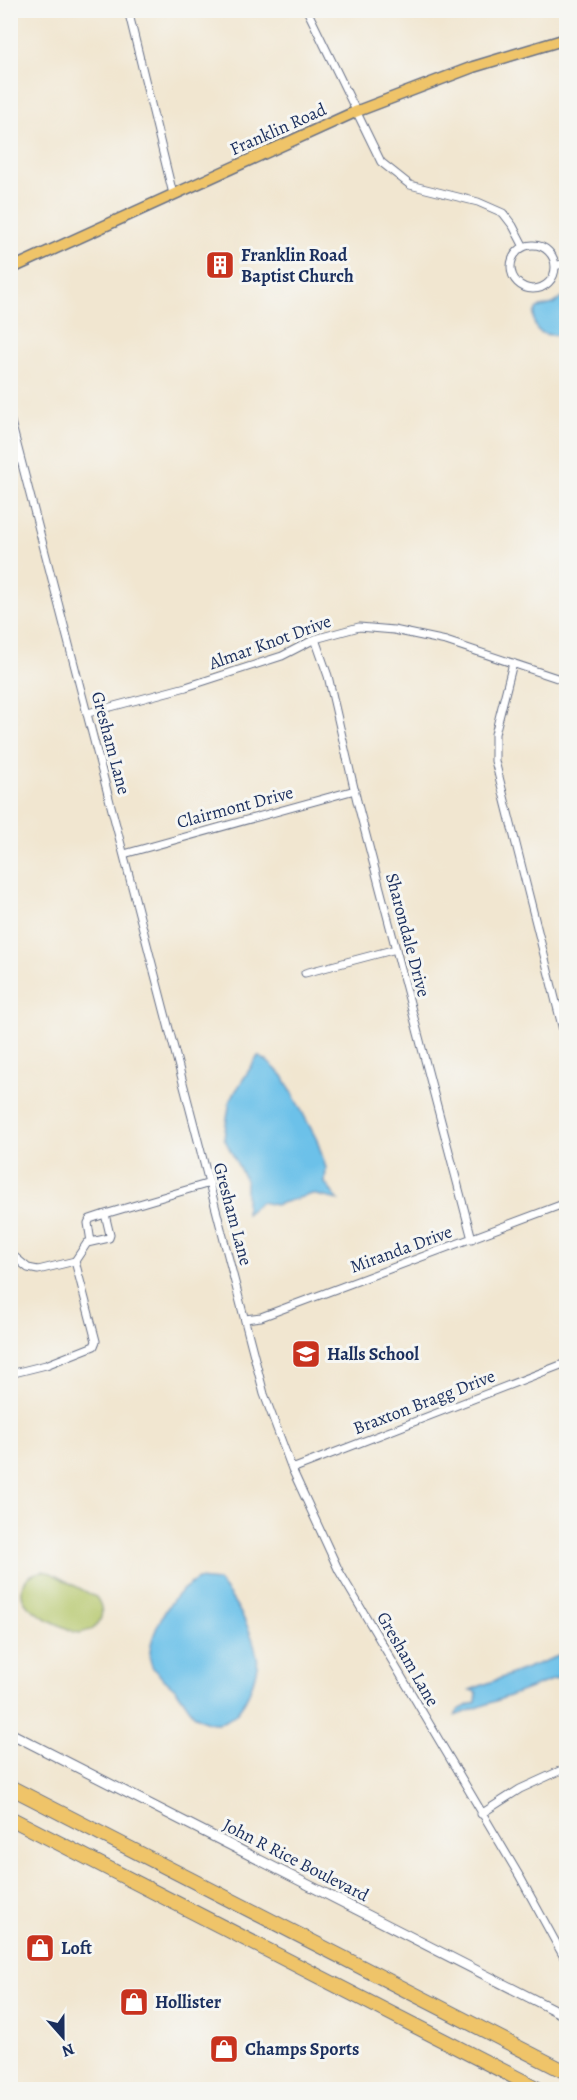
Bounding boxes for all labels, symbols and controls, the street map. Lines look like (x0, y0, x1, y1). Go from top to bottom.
street label: Franklin Road (226, 97, 330, 161)
place label: Franklin Road Baptist Church (241, 243, 354, 288)
building icon: Franklin Road Baptist Church (204, 249, 236, 281)
street label: Almar Knot Drive (205, 609, 334, 676)
street label: Gresham Lane (86, 689, 136, 797)
street label: Clairmont Drive (174, 780, 296, 834)
street label: Sharondale Drive (380, 870, 436, 1000)
street label: Gresham Lane (208, 1160, 258, 1268)
street label: Miranda Drive (347, 1219, 455, 1279)
school or university icon: Halls School (290, 1338, 322, 1370)
place label: Halls School (327, 1342, 419, 1366)
street label: Braxton Bragg Drive (350, 1364, 498, 1440)
street label: Gresham Lane (371, 1607, 445, 1711)
street label: John R Rice Boulevard (219, 1813, 373, 1907)
shop icon: Loft (24, 1932, 56, 1964)
place label: Loft (61, 1936, 92, 1960)
shop icon: Hollister (118, 1986, 150, 2018)
place label: Hollister (155, 1990, 222, 2014)
north arrow (33, 2007, 93, 2067)
shop icon: Champs Sports (208, 2033, 240, 2065)
place label: Champs Sports (245, 2037, 359, 2061)
text: N (58, 2038, 77, 2063)

